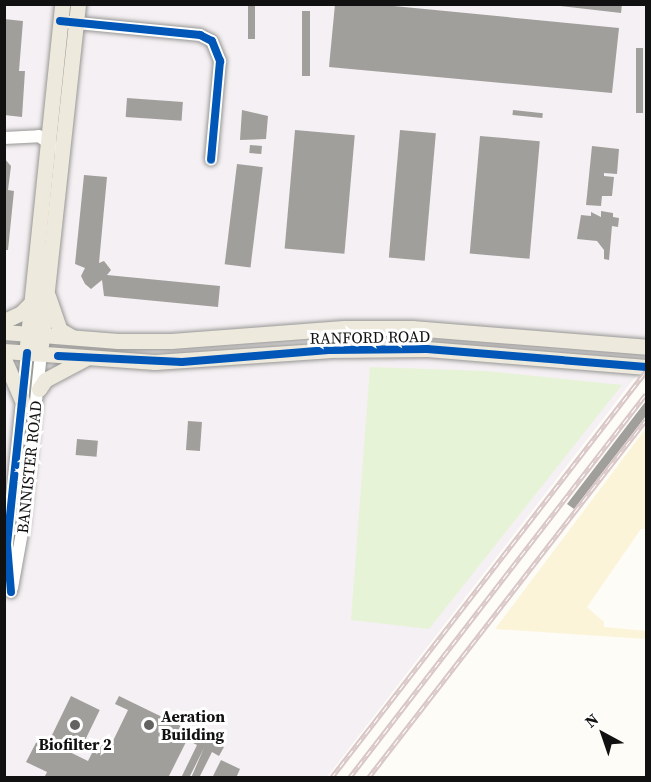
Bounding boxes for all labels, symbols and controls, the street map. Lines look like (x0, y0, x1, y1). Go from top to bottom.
street label: RANFORD ROAD (309, 326, 431, 348)
street label: BANNISTER ROAD (12, 400, 46, 534)
north arrow (573, 704, 633, 764)
place label: Aeration Building (161, 706, 225, 744)
text: N (580, 708, 603, 732)
marker: Biofilter 2 (68, 718, 82, 732)
marker: Aeration Building (142, 718, 156, 732)
place label: Biofilter 2 (38, 734, 112, 754)

